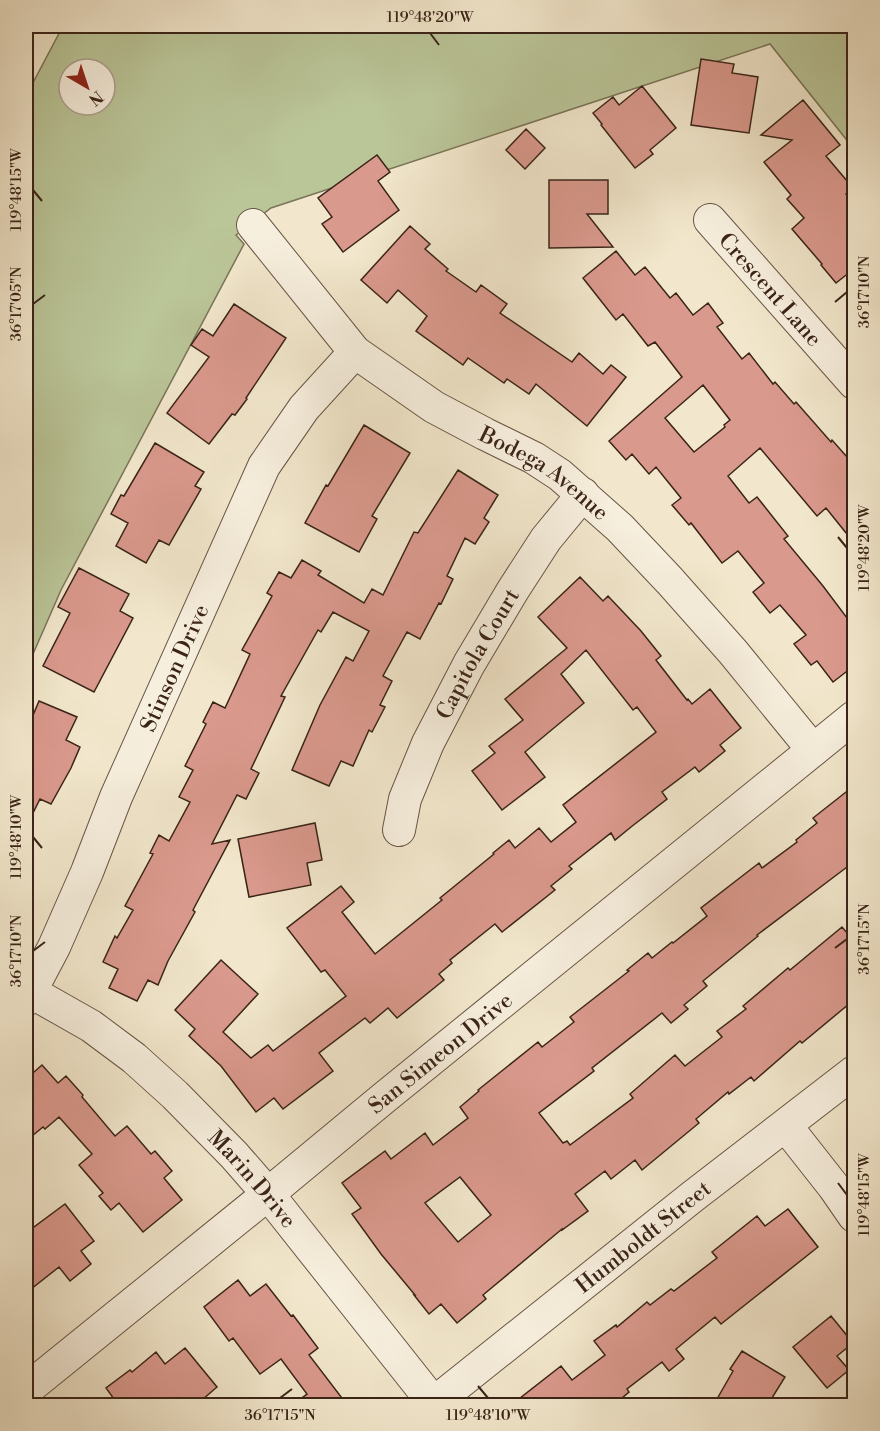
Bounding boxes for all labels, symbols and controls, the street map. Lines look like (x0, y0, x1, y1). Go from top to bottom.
text: 119°48'20"W (387, 8, 474, 27)
north arrow (57, 57, 117, 117)
text: N (84, 86, 107, 110)
text: 119°48'15"W (7, 148, 26, 232)
street label: Crescent Lane (712, 227, 827, 352)
text: 36°17'10"N (855, 256, 874, 328)
text: 36°17'05"N (7, 267, 26, 341)
street label: Bodega Avenue (474, 421, 614, 527)
text: 119°48'20"W (855, 504, 874, 591)
street label: Capitola Court (431, 584, 526, 724)
street label: Stinson Drive (135, 600, 215, 736)
text: 119°48'10"W (7, 794, 26, 879)
text: 36°17'15"N (855, 903, 874, 975)
text: 36°17'10"N (7, 915, 26, 987)
street label: San Simeon Drive (363, 987, 518, 1120)
street label: Marin Drive (202, 1125, 302, 1234)
text: 119°48'15"W (855, 1153, 874, 1237)
street label: Humboldt Street (570, 1175, 717, 1300)
text: 36°17'15"N (244, 1406, 316, 1425)
text: 119°48'10"W (446, 1406, 531, 1425)

